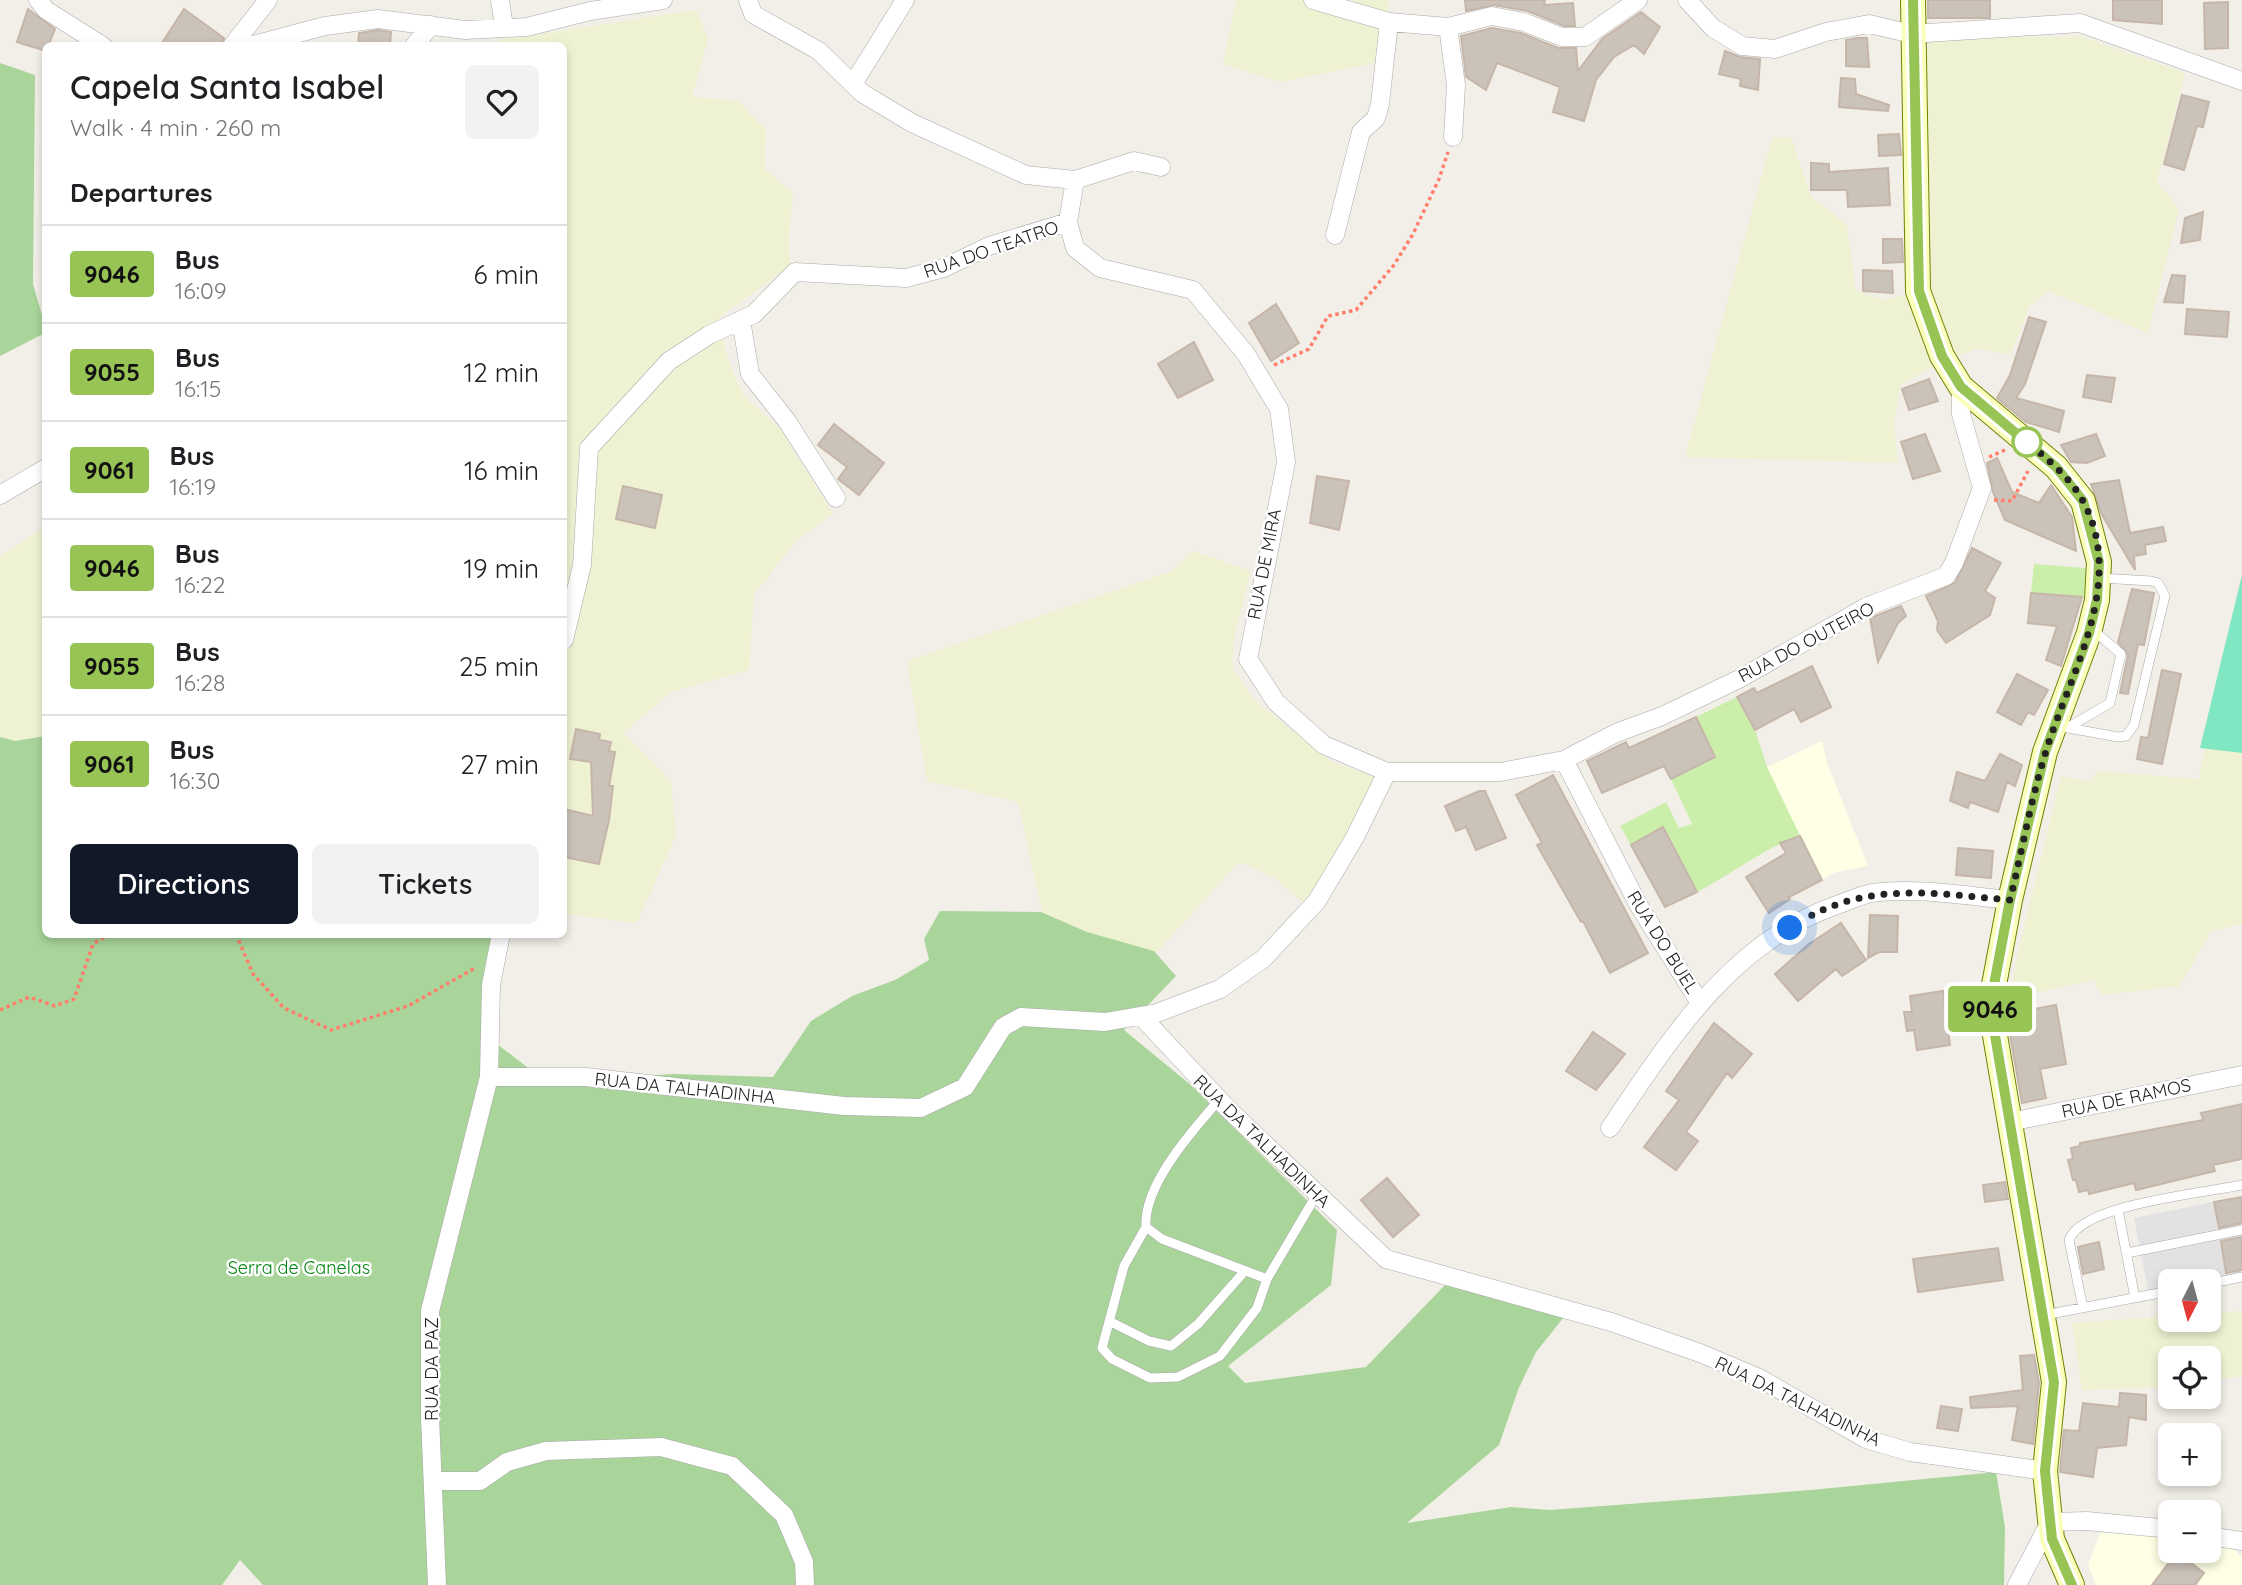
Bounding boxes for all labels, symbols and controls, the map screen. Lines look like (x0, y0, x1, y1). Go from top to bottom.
button: heart (465, 65, 539, 139)
text: Capela Santa Isabel (70, 66, 385, 107)
text: Walk · 4 min · 260 m (70, 113, 281, 142)
text: Departures (70, 176, 213, 209)
street label: RUA DO TEATRO (920, 215, 1062, 283)
text: Bus (175, 243, 220, 276)
text: 6 min (474, 258, 539, 291)
text: 9046 (84, 259, 140, 289)
text: 16:09 (175, 276, 226, 305)
text: Bus (175, 341, 220, 374)
text: 12 min (464, 356, 539, 389)
text: 9055 (84, 357, 140, 387)
text: 16:15 (175, 374, 221, 403)
unlabelled marker (2012, 427, 2042, 457)
text: Bus (170, 439, 214, 472)
text: 16 min (464, 454, 539, 487)
text: 9061 (84, 455, 135, 485)
text: 16:19 (170, 472, 216, 501)
street label: RUA DE MIRA (1242, 506, 1286, 621)
text: Bus (175, 537, 220, 570)
text: 19 min (463, 552, 539, 585)
text: 9046 (84, 553, 140, 583)
text: 16:22 (175, 570, 225, 599)
street label: RUA DO OUTEIRO (1734, 596, 1878, 688)
text: Bus (175, 635, 220, 668)
text: 25 min (459, 650, 539, 683)
text: 9055 (84, 651, 140, 681)
text: 16:28 (175, 668, 225, 697)
text: Bus (170, 733, 214, 766)
text: 27 min (460, 748, 539, 781)
text: 9061 (84, 749, 135, 779)
text: 16:30 (170, 766, 220, 795)
button: Directions (70, 844, 298, 924)
button: Tickets (312, 844, 539, 924)
street label: RUA DO BUEL (1622, 886, 1704, 998)
your location (1772, 910, 1807, 945)
line badge: 9046 (1941, 986, 2039, 1032)
text: 9046 (1962, 994, 2018, 1024)
street label: RUA DA TALHADINHA (594, 1067, 777, 1109)
street label: RUA DA TALHADINHA (1189, 1070, 1336, 1213)
street label: RUA DE RAMOS (2059, 1073, 2193, 1123)
park label: Serra de Canelas (228, 1256, 370, 1279)
north arrow (2158, 1269, 2221, 1332)
map controls (2158, 1269, 2221, 1563)
street label: RUA DA PAZ (420, 1317, 443, 1421)
button: locate (2158, 1346, 2221, 1409)
street label: RUA DA TALHADINHA (1711, 1351, 1885, 1451)
button: + (2158, 1423, 2221, 1486)
button: − (2158, 1500, 2221, 1563)

